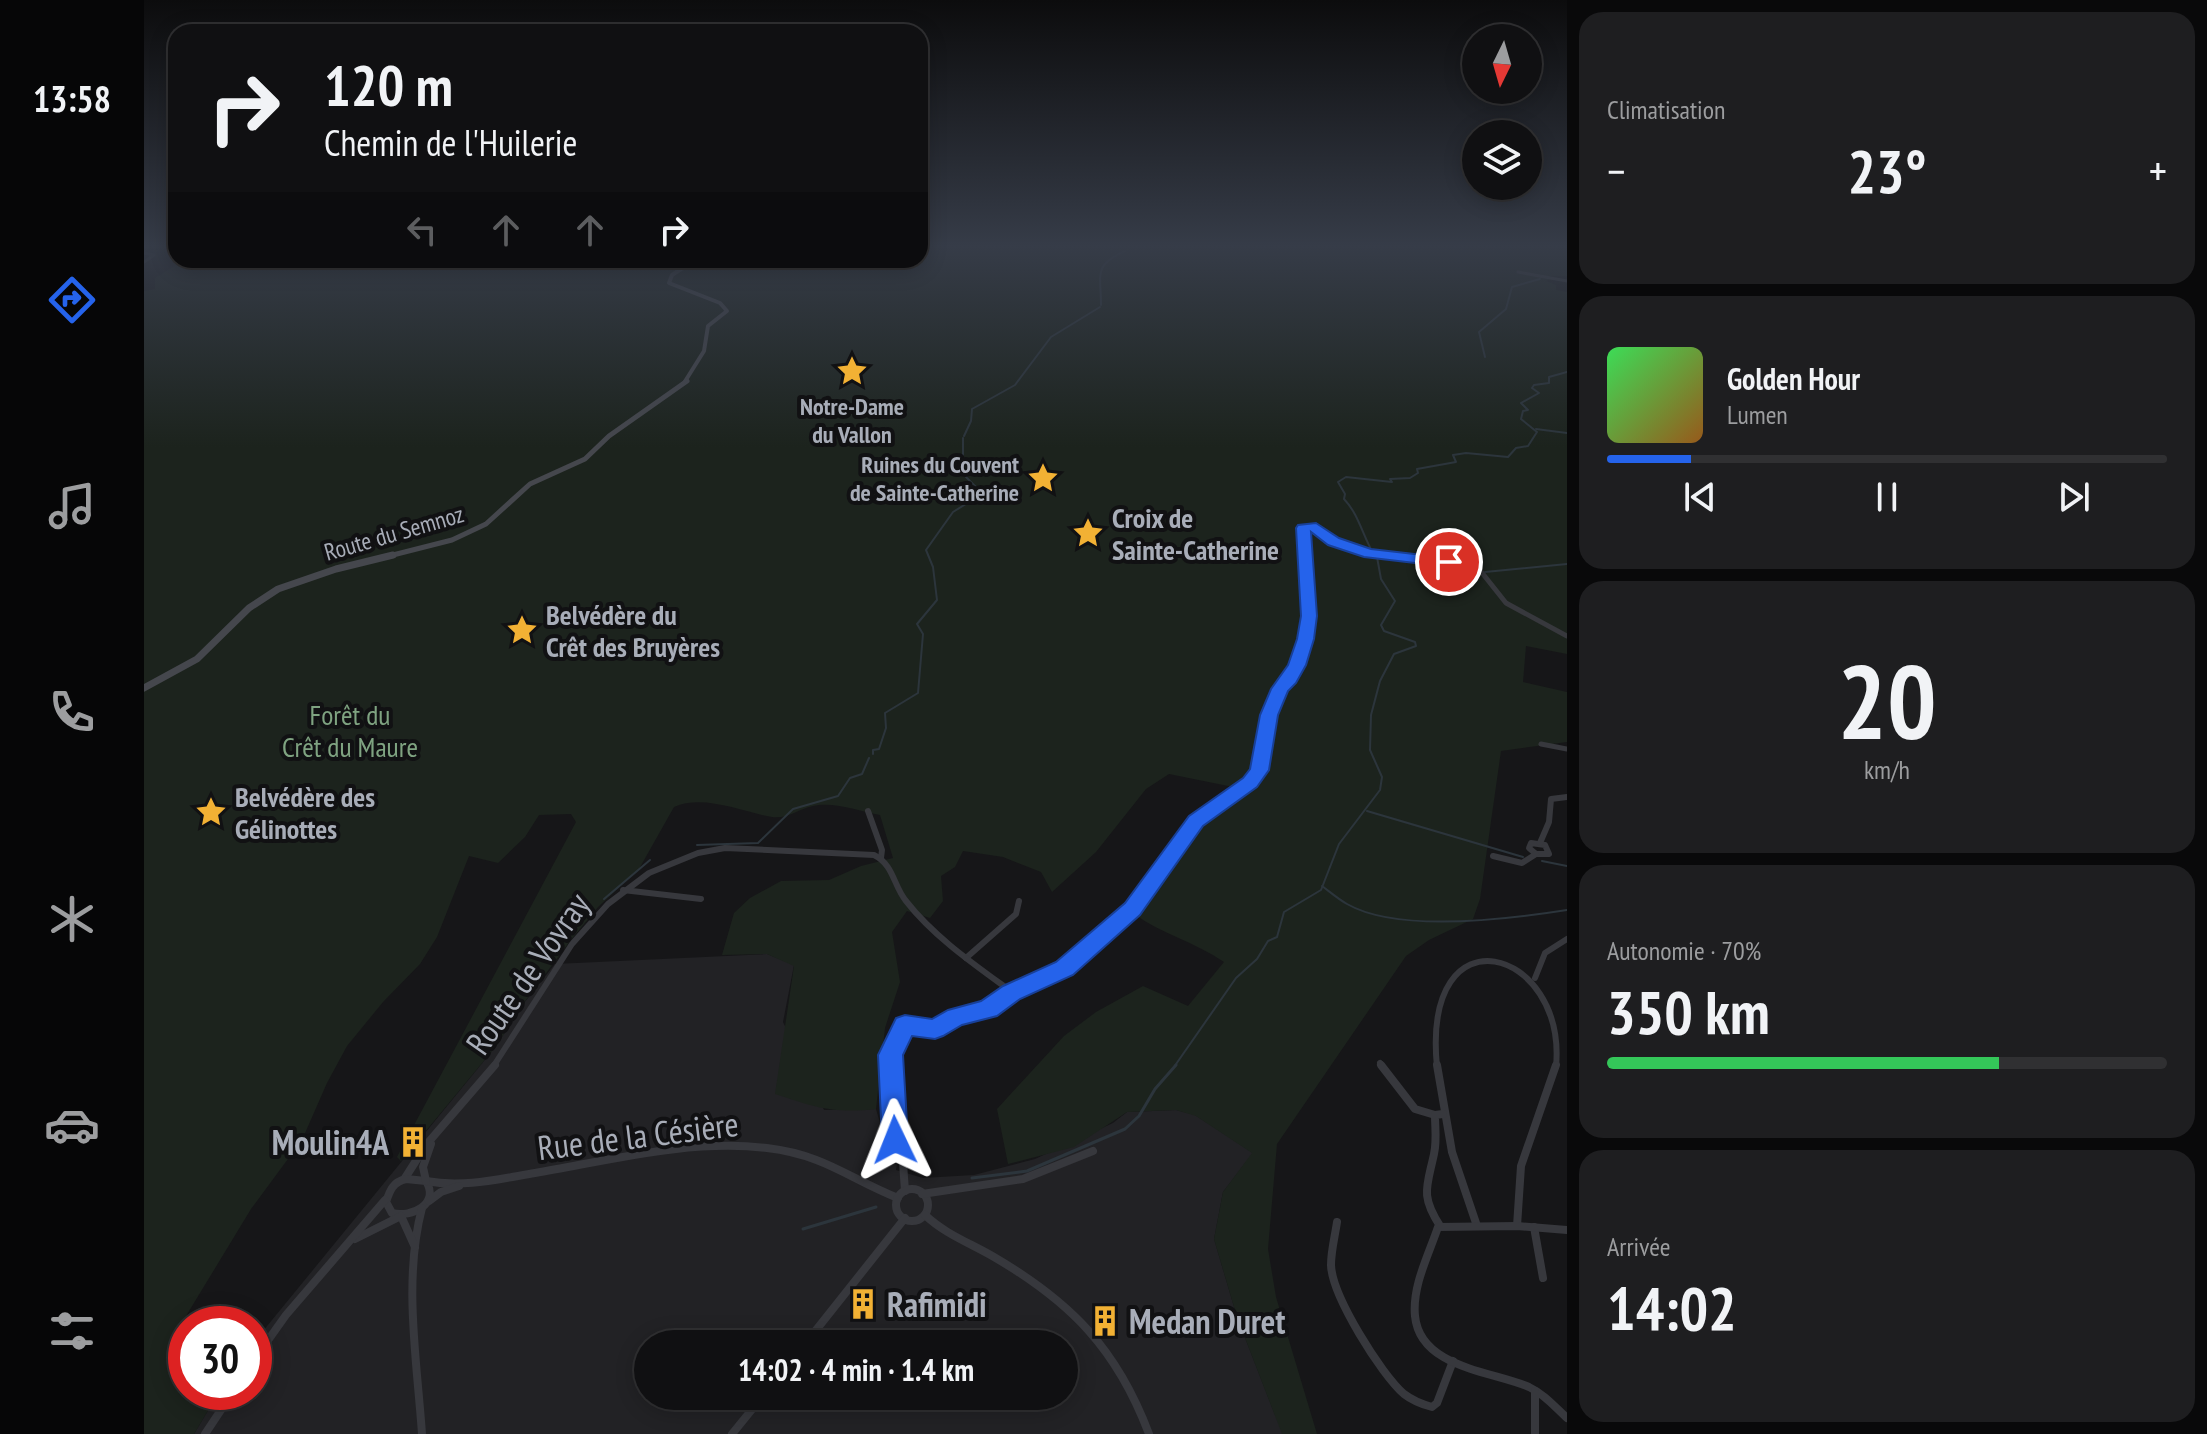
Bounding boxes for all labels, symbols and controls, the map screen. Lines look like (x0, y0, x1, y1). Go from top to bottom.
north arrow (1462, 24, 1542, 104)
map controls (1462, 24, 1542, 200)
text: 120 m (324, 49, 453, 121)
icon: right (192, 56, 296, 160)
text: 13:58 (33, 75, 111, 122)
text: Climatisation (1607, 93, 1725, 126)
text: Chemin de l'Huilerie (324, 119, 577, 166)
button: layers (1462, 120, 1542, 200)
text: 23° (1847, 132, 1927, 210)
text: − (1607, 142, 1625, 199)
text: + (2149, 142, 2167, 199)
icon: left (400, 208, 444, 252)
icon: ahead (484, 208, 528, 252)
icon: ahead (568, 208, 612, 252)
icon: right (652, 208, 696, 252)
icon: directions (44, 272, 100, 328)
place icon: Notre-Dame du Vallon (835, 354, 869, 388)
text: Golden Hour (1727, 359, 1860, 398)
place label: Notre-Dame du Vallon (800, 391, 904, 450)
text: Lumen (1727, 398, 1788, 431)
place label: Ruines du Couvent de Sainte-Catherine (850, 449, 1019, 508)
place icon: Ruines du Couvent de Sainte-Catherine (1026, 461, 1060, 495)
icon: previous (1678, 475, 1722, 519)
icon: pause (1865, 475, 1909, 519)
icon: next (2052, 475, 2096, 519)
icon: music (44, 478, 100, 534)
street label: Route du Semnoz (321, 498, 467, 568)
place label: Croix de Sainte-Catherine (1112, 499, 1279, 568)
place icon: Croix de Sainte-Catherine (1071, 516, 1105, 550)
pin (1415, 528, 1483, 596)
icon: arrive (1427, 540, 1471, 584)
place label: Belvédère du Crêt des Bruyères (546, 596, 720, 665)
place icon: Belvédère du Crêt des Bruyères (505, 613, 539, 647)
text: 20 (1837, 633, 1937, 768)
icon: phone (44, 684, 100, 740)
park label: Forêt du Crêt du Maure (282, 696, 418, 765)
text: km/h (1864, 753, 1910, 786)
place label: Belvédère des Gélinottes (235, 778, 375, 847)
place icon: Belvédère des Gélinottes (194, 795, 228, 829)
street label: Route de Vovray (455, 884, 599, 1062)
icon: climate (44, 891, 100, 947)
text: Autonomie · 70% (1607, 934, 1761, 967)
text: 350 km (1607, 973, 1770, 1051)
icon: car (44, 1097, 100, 1153)
position arrow (853, 1098, 937, 1182)
street label: Rue de la Césière (535, 1101, 741, 1169)
place label: Moulin4A (272, 1120, 390, 1164)
building icon: Moulin4A (396, 1125, 430, 1159)
text: Arrivée (1607, 1230, 1671, 1263)
text: 14:02 (1607, 1269, 1737, 1347)
place label: Rafimidi (887, 1282, 987, 1326)
building icon: Rafimidi (846, 1287, 880, 1321)
place label: Medan Duret (1129, 1299, 1285, 1343)
icon: filters (44, 1303, 100, 1359)
building icon: Medan Duret (1088, 1304, 1122, 1338)
speed limit sign: 30 (168, 1306, 272, 1410)
text: 14:02 · 4 min · 1.4 km (738, 1350, 974, 1389)

